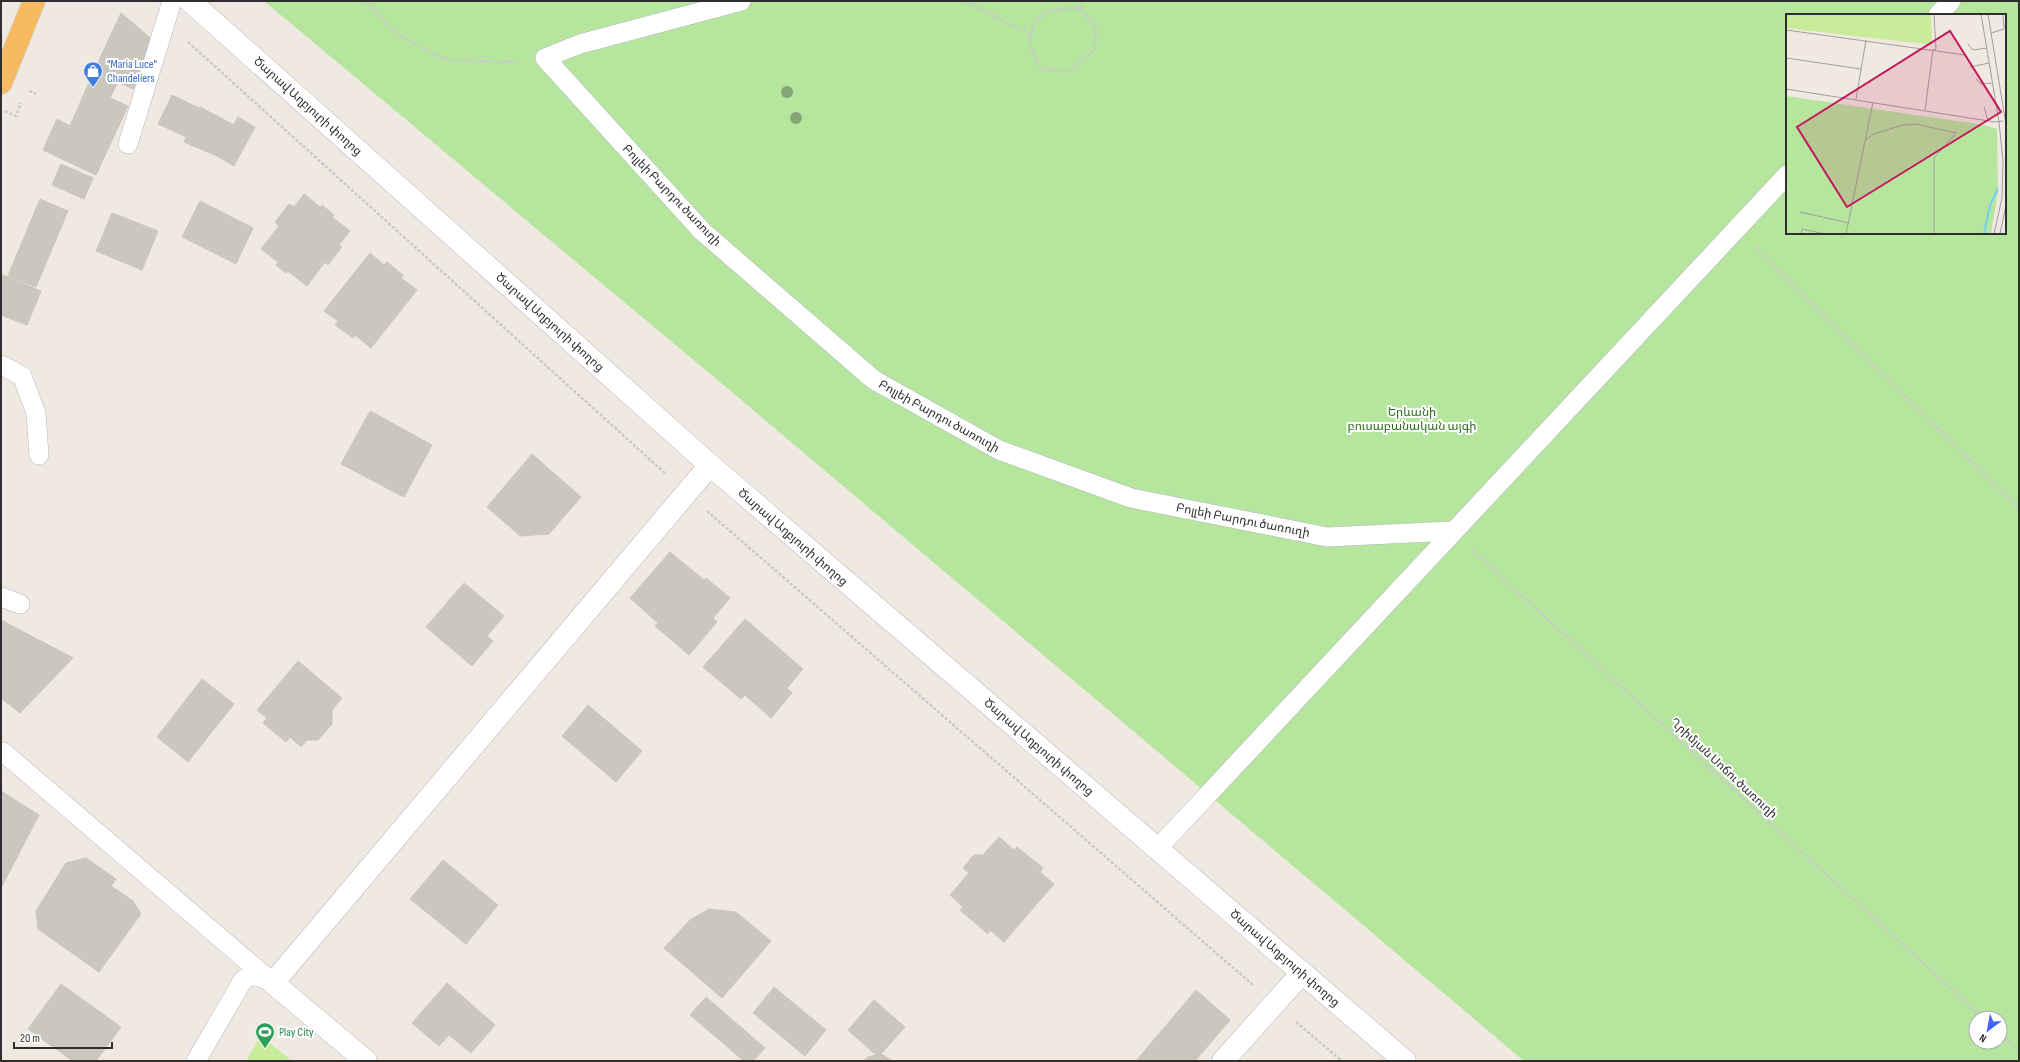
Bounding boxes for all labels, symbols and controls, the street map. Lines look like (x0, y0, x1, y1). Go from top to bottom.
inset map (1786, 14, 2006, 234)
street label: Ծարավ Աղբյուրի փողոց (250, 54, 365, 159)
place label: "Maria Luce" Chandeliers (107, 57, 157, 86)
shop icon: "Maria Luce" Chandeliers (82, 60, 104, 88)
street label: Բոլլեի Բարդու ծառուղի (619, 141, 724, 249)
street label: Ծարավ Աղբյուրի փողոց (492, 270, 607, 375)
street label: Բոլլեի Բարդու ծառուղի (876, 377, 1002, 456)
park label: Երևանի բուսաբանական այգի (1347, 405, 1477, 434)
street label: Ծարավ Աղբյուրի փողոց (735, 486, 851, 589)
street label: Բոլլեի Բարդու ծառուղի (1175, 500, 1311, 541)
street label: Ծարավ Աղբյուրի փողոց (981, 696, 1097, 799)
street label: Ղրիմյան Սոճու ծառուղի (1667, 715, 1780, 822)
street label: Ծարավ Աղբյուրի փողոց (1227, 907, 1343, 1010)
north arrow (1968, 1010, 2008, 1050)
sports icon: Play City (254, 1021, 276, 1049)
scale bar (14, 1024, 112, 1050)
place label: Play City (279, 1025, 314, 1040)
text: 20 m (20, 1031, 40, 1046)
text: N (1977, 1031, 1989, 1045)

